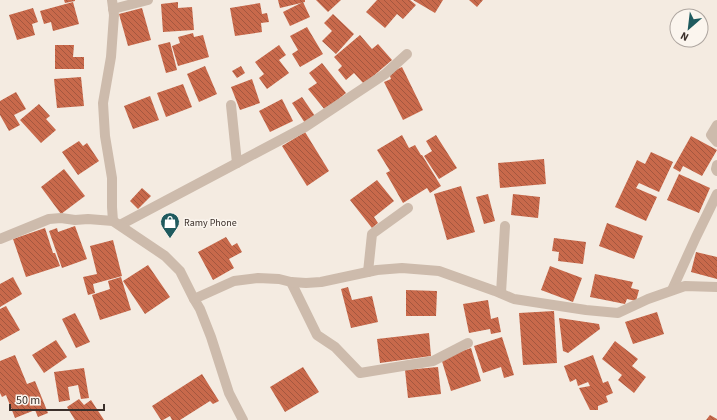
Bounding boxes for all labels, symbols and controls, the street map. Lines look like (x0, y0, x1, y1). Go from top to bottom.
north arrow (669, 8, 709, 48)
text: N (678, 28, 691, 45)
shop icon: Ramy Phone (159, 211, 181, 239)
place label: Ramy Phone (184, 216, 237, 230)
scale bar (10, 386, 104, 412)
text: 50 m (16, 392, 40, 409)

